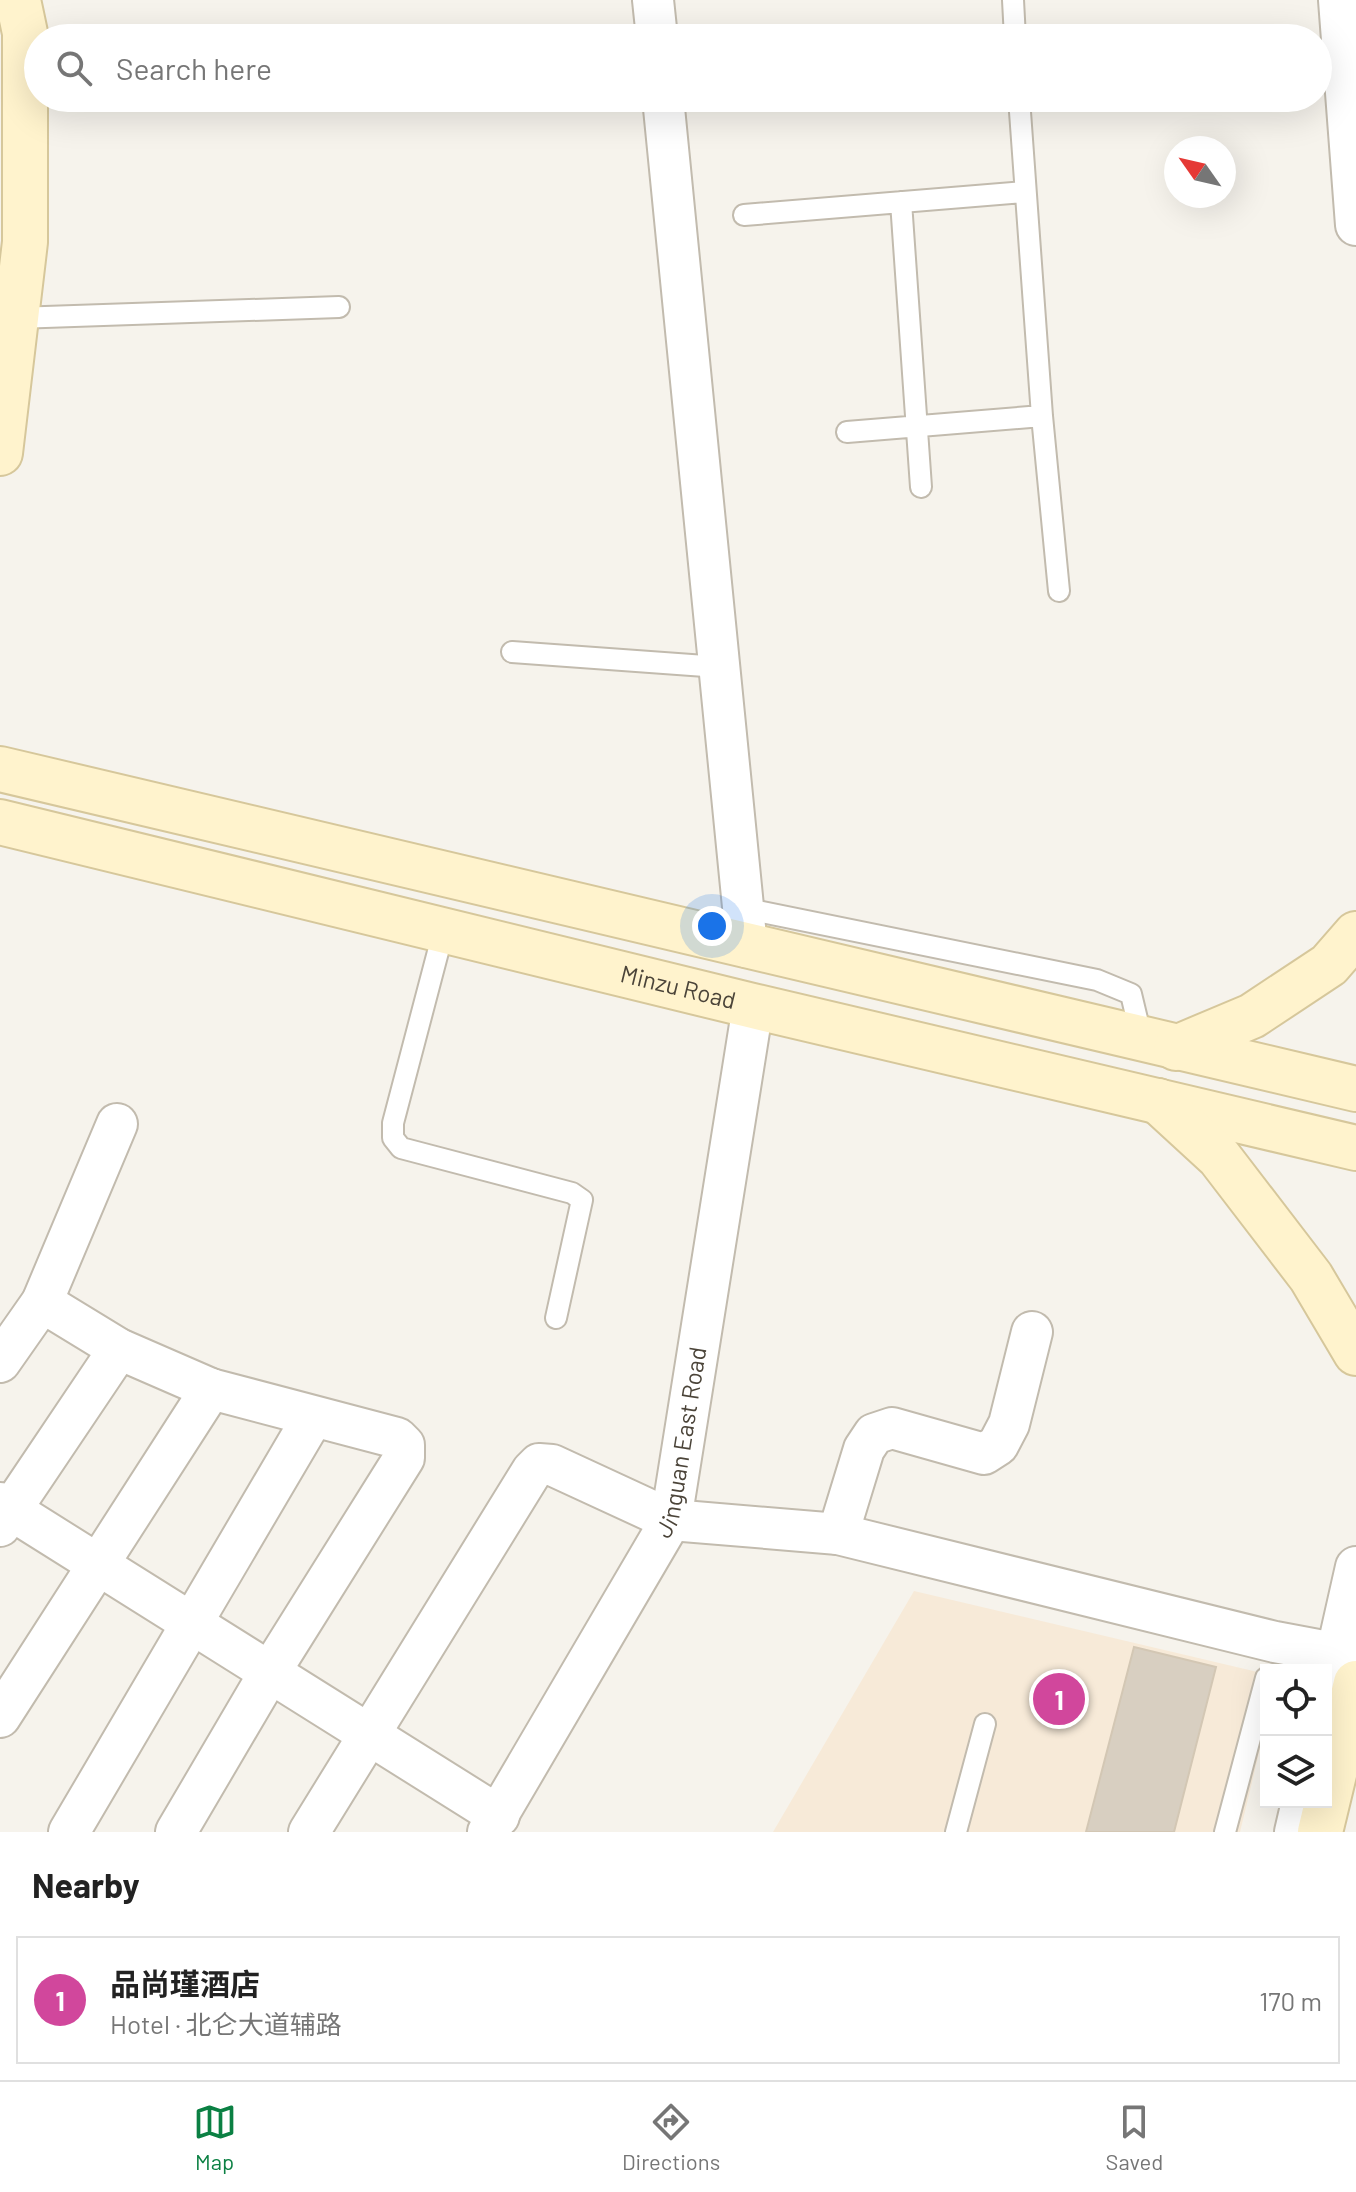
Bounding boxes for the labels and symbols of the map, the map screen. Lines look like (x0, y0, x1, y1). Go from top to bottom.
north arrow (1164, 136, 1236, 208)
your location (692, 906, 732, 946)
street label: Minzu Road (618, 958, 739, 1014)
street label: Jinguan East Road (648, 1345, 711, 1543)
pin: 1 (1033, 1669, 1085, 1729)

